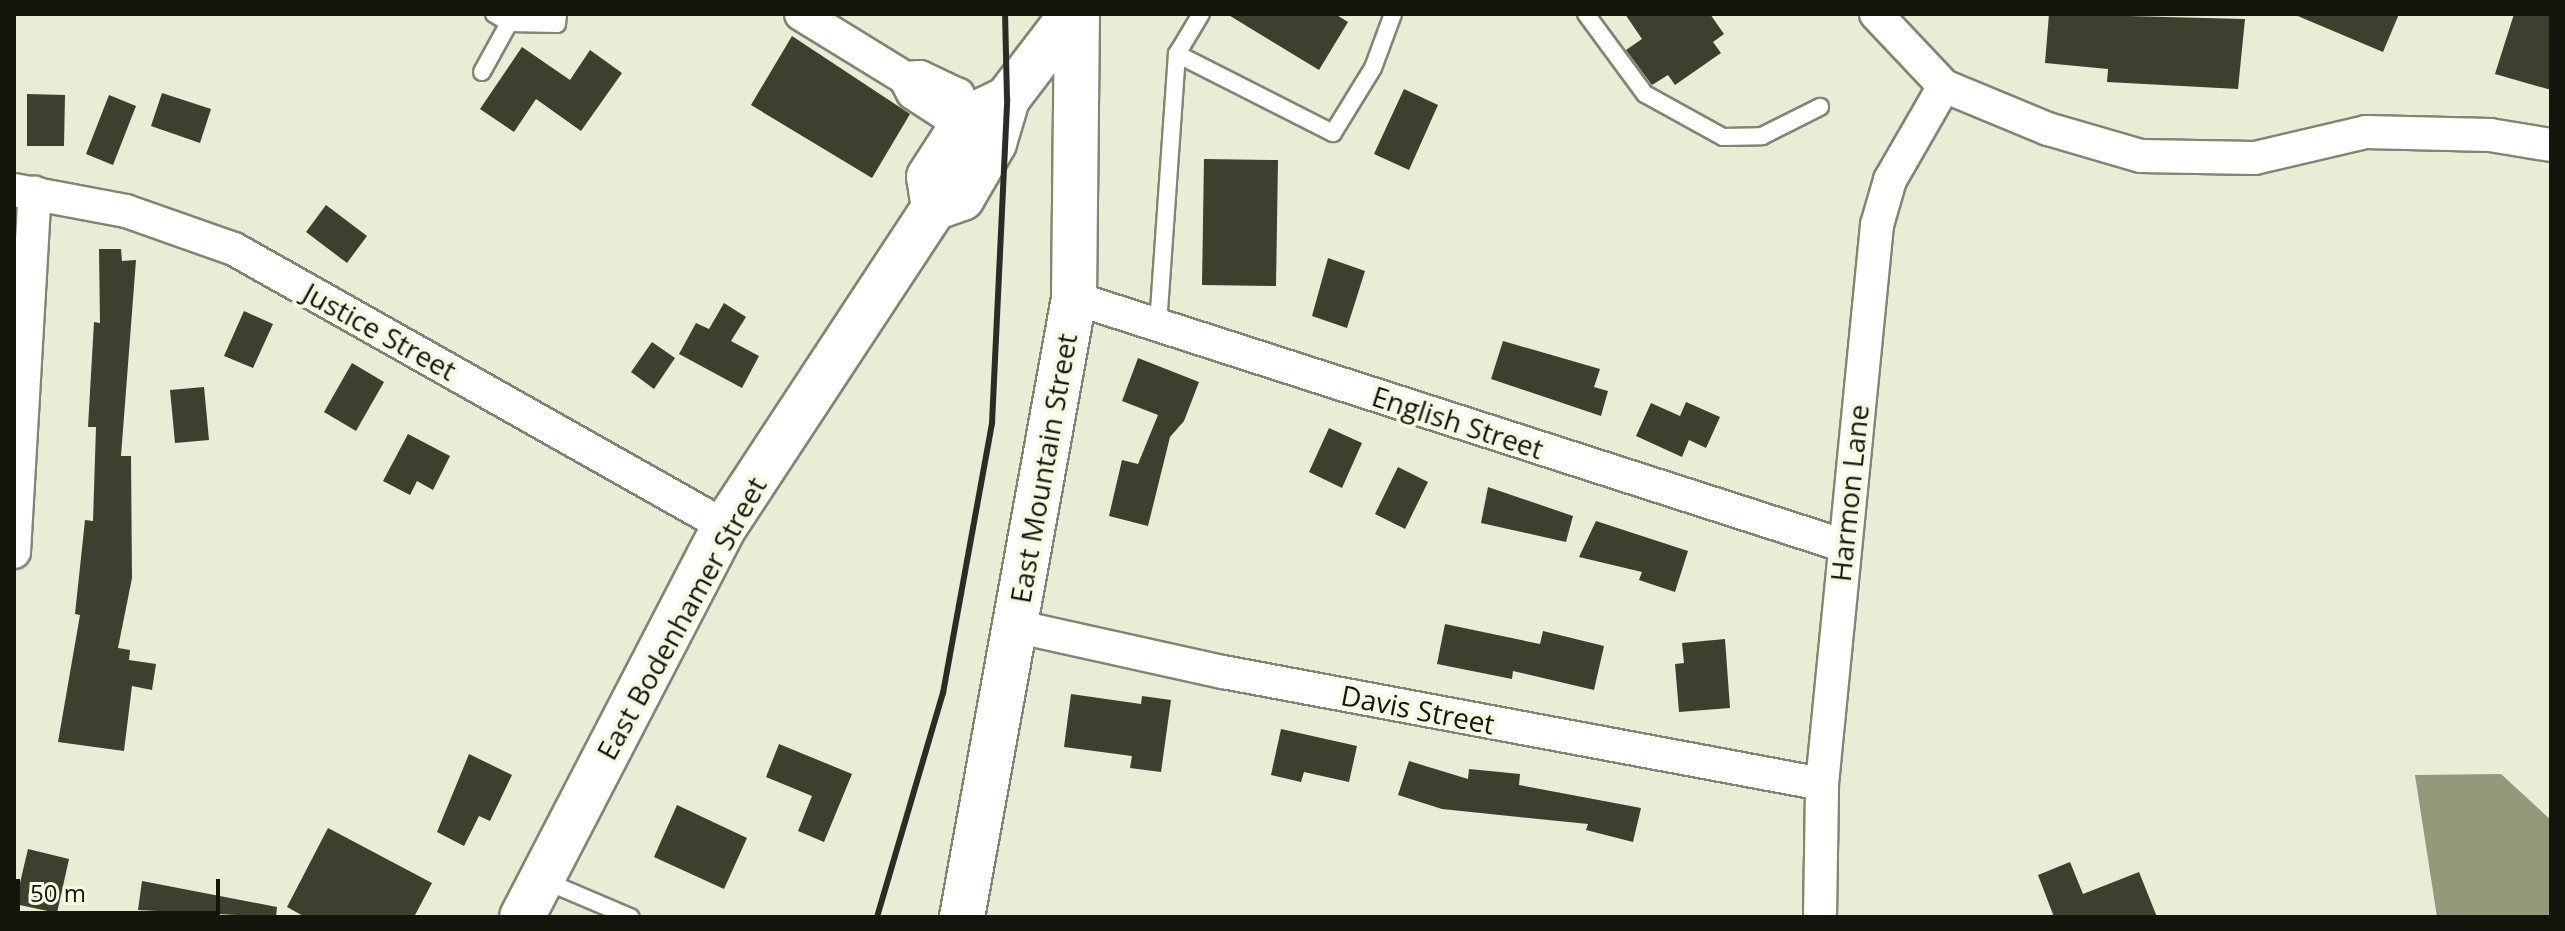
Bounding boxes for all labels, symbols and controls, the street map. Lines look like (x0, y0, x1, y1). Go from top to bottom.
street label: Justice Street (298, 275, 462, 387)
street label: East Mountain Street (1003, 330, 1083, 606)
street label: English Street (1368, 379, 1548, 465)
street label: Harmon Lane (1823, 403, 1875, 583)
street label: East Bodenhamer Street (589, 471, 773, 765)
street label: Davis Street (1338, 678, 1498, 740)
scale bar (20, 863, 224, 913)
text: 50 m (30, 876, 86, 909)

